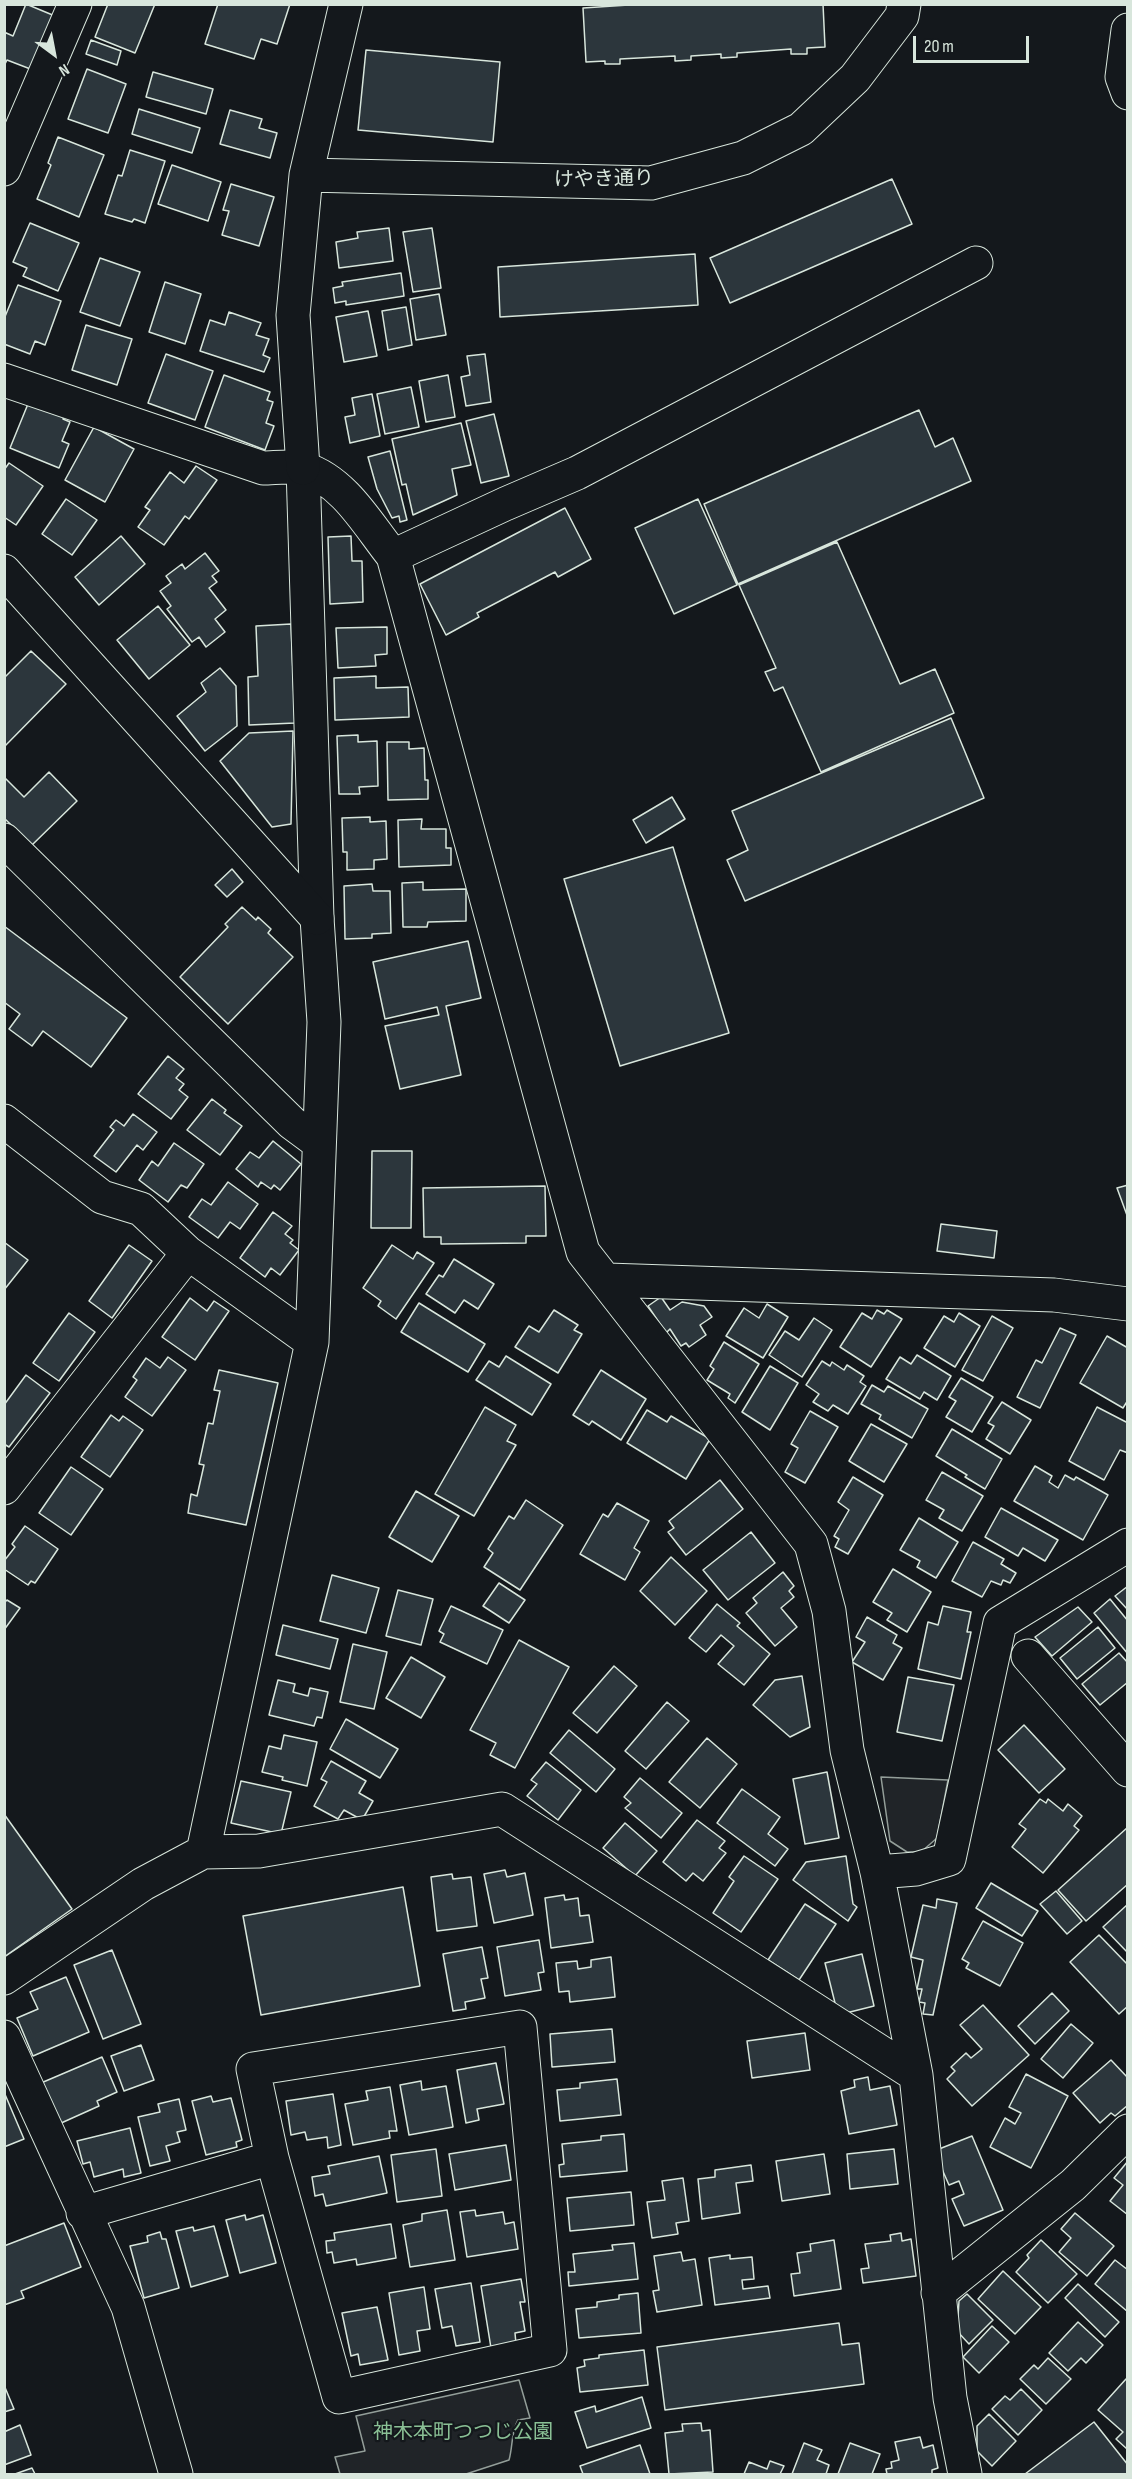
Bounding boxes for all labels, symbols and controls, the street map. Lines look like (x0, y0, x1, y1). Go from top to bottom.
north arrow (24, 24, 84, 84)
scale bar (916, 24, 1032, 62)
text: 20 m (924, 36, 954, 57)
text: N (55, 59, 72, 80)
street label: けやき通り (554, 167, 654, 193)
park label: 神木本町つつじ公園 (373, 2421, 553, 2445)

